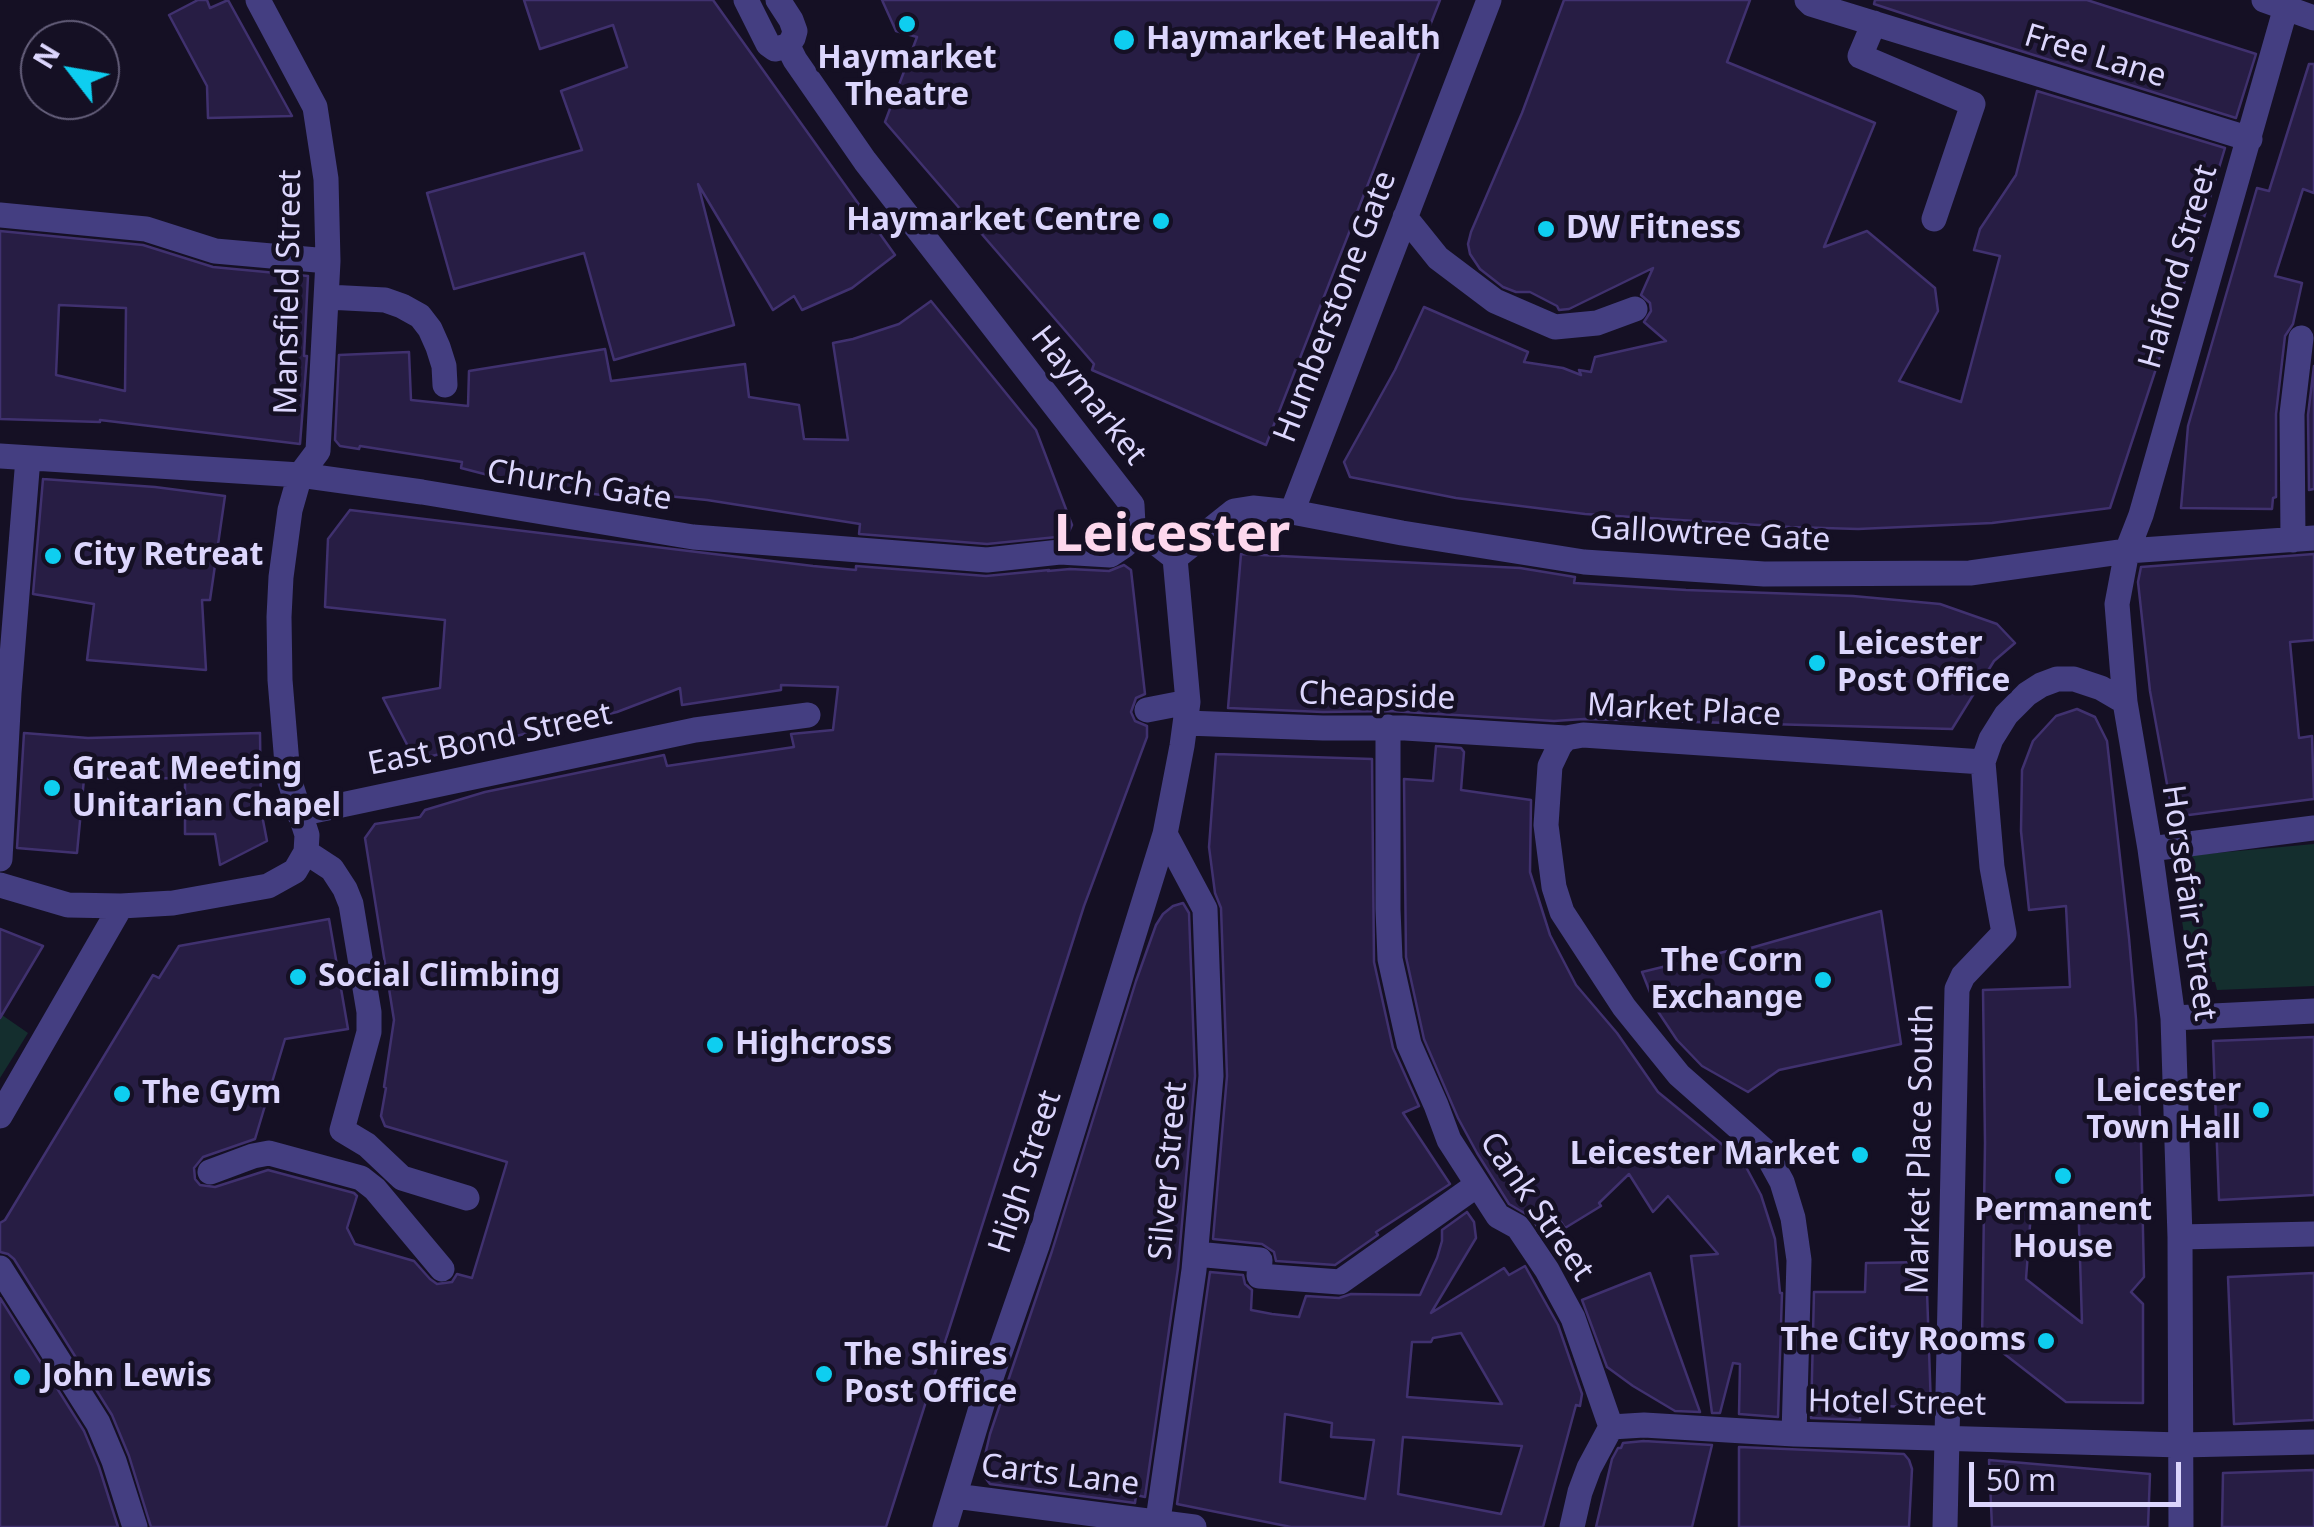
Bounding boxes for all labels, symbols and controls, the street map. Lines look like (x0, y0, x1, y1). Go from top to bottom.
marker: Haymarket Theatre (896, 13, 918, 35)
street label: Free Lane (2020, 17, 2170, 97)
north arrow (20, 20, 120, 120)
place label: Haymarket Health (1146, 21, 1441, 59)
marker: Haymarket Health (1111, 27, 1137, 53)
text: N (24, 36, 68, 75)
place label: Haymarket Theatre (817, 40, 997, 115)
street label: Halford Street (2132, 161, 2226, 373)
street label: Humberstone Gate (1267, 166, 1405, 448)
street label: Mansfield Street (268, 169, 310, 415)
place label: Haymarket Centre (846, 202, 1141, 240)
marker: Haymarket Centre (1150, 210, 1172, 232)
place label: DW Fitness (1566, 210, 1741, 248)
marker: DW Fitness (1535, 218, 1557, 240)
street label: Haymarket (1022, 319, 1154, 473)
street label: Church Gate (484, 452, 674, 520)
district label: Leicester (1054, 505, 1290, 567)
street label: Gallowtree Gate (1589, 510, 1831, 560)
place label: City Retreat (73, 537, 263, 575)
marker: City Retreat (42, 545, 64, 567)
place label: Leicester Post Office (1837, 626, 2010, 701)
marker: Leicester Post Office (1806, 652, 1828, 674)
street label: Cheapside (1298, 675, 1456, 719)
street label: Market Place (1586, 687, 1782, 735)
street label: East Bond Street (365, 695, 615, 785)
place label: Great Meeting Unitarian Chapel (72, 751, 341, 826)
marker: Great Meeting Unitarian Chapel (41, 777, 63, 799)
street label: Horsefair Street (2152, 783, 2224, 1023)
place label: The Corn Exchange (1651, 943, 1803, 1018)
place label: Social Climbing (318, 958, 560, 996)
marker: Social Climbing (287, 966, 309, 988)
marker: The Corn Exchange (1812, 969, 1834, 991)
street label: Market Place South (1899, 1003, 1943, 1295)
place label: Highcross (735, 1026, 892, 1064)
marker: Highcross (704, 1034, 726, 1056)
place label: Leicester Town Hall (2086, 1073, 2241, 1148)
place label: The Gym (142, 1075, 281, 1113)
street label: Silver Street (1142, 1080, 1196, 1262)
marker: The Gym (111, 1083, 133, 1105)
street label: High Street (982, 1086, 1070, 1258)
marker: Leicester Town Hall (2250, 1099, 2272, 1121)
street label: Cank Street (1471, 1125, 1601, 1289)
place label: Leicester Market (1570, 1136, 1840, 1174)
marker: Leicester Market (1849, 1144, 1871, 1166)
marker: Permanent House (2052, 1165, 2074, 1187)
place label: Permanent House (1974, 1192, 2152, 1267)
place label: The City Rooms (1780, 1322, 2026, 1360)
marker: The City Rooms (2035, 1330, 2057, 1352)
place label: The Shires Post Office (844, 1337, 1017, 1412)
place label: John Lewis (42, 1358, 212, 1396)
marker: The Shires Post Office (813, 1363, 835, 1385)
marker: John Lewis (11, 1366, 33, 1388)
street label: Hotel Street (1807, 1383, 1987, 1425)
scale bar (1974, 1442, 2186, 1504)
street label: Carts Lane (979, 1447, 1141, 1505)
text: 50 m (1986, 1459, 2056, 1500)

